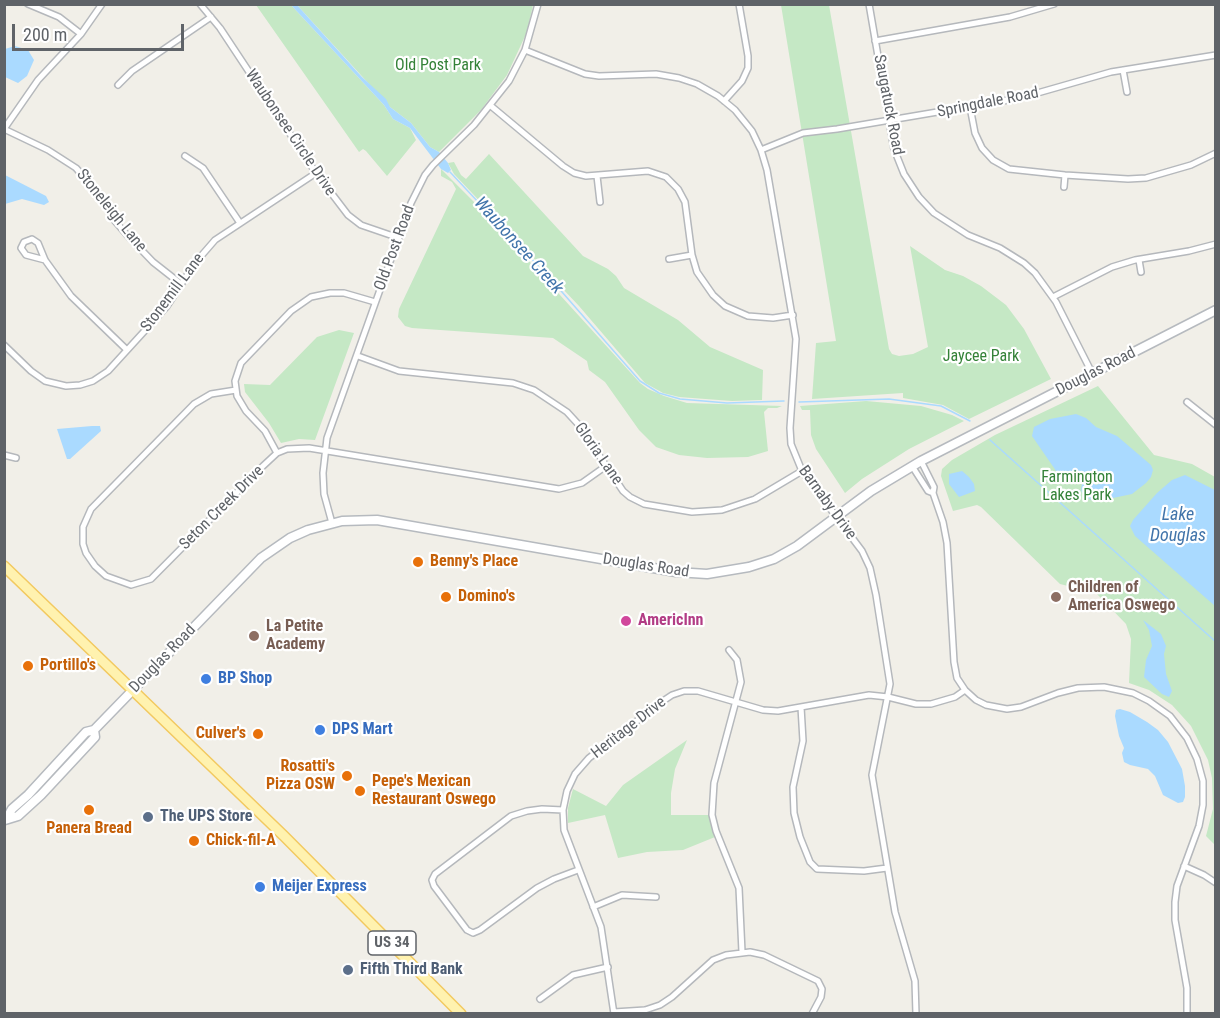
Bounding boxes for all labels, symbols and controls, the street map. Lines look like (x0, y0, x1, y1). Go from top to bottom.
scale bar (15, 12, 188, 50)
text: 200 m (23, 24, 67, 45)
street label: Saugatuck Road (869, 53, 907, 157)
park label: Old Post Park (395, 56, 481, 76)
street label: Waubonsee Circle Drive (240, 66, 340, 200)
street label: Springdale Road (936, 84, 1040, 122)
street label: Stoneleigh Lane (72, 166, 150, 256)
water label: Waubonsee Creek (469, 193, 567, 299)
street label: Old Post Road (371, 203, 419, 293)
street label: Stonemill Lane (137, 250, 209, 336)
street label: Douglas Road (1053, 344, 1139, 400)
park label: Jaycee Park (943, 347, 1019, 367)
street label: Gloria Lane (570, 419, 626, 489)
street label: Seton Creek Drive (176, 462, 268, 554)
street label: Barnaby Drive (794, 462, 860, 544)
park label: Farmington Lakes Park (1041, 468, 1113, 506)
water label: Lake Douglas (1150, 504, 1206, 546)
street label: Douglas Road (601, 550, 691, 582)
place label: Benny's Place (430, 552, 518, 572)
marker: Benny's Place (411, 555, 425, 569)
place label: Children of America Oswego (1068, 578, 1175, 616)
place label: Domino's (458, 587, 515, 607)
marker: Domino's (439, 590, 453, 604)
marker: Children of America Oswego (1049, 590, 1063, 604)
place label: AmericInn (638, 611, 703, 631)
marker: AmericInn (619, 614, 633, 628)
place label: La Petite Academy (266, 617, 325, 655)
street label: Douglas Road (126, 621, 200, 697)
marker: La Petite Academy (247, 629, 261, 643)
place label: Portillo's (40, 656, 96, 676)
marker: Portillo's (21, 659, 35, 673)
place label: BP Shop (218, 669, 272, 689)
marker: BP Shop (199, 672, 213, 686)
street label: Heritage Drive (588, 693, 670, 763)
place label: DPS Mart (332, 720, 393, 740)
marker: DPS Mart (313, 723, 327, 737)
place label: Culver's (196, 724, 246, 744)
marker: Culver's (251, 727, 265, 741)
place label: Rosatti's Pizza OSW (266, 757, 335, 795)
marker: Rosatti's Pizza OSW (340, 769, 354, 783)
place label: Pepe's Mexican Restaurant Oswego (372, 772, 496, 810)
marker: Pepe's Mexican Restaurant Oswego (353, 784, 367, 798)
marker: Panera Bread (82, 803, 96, 817)
place label: The UPS Store (160, 807, 253, 827)
marker: The UPS Store (141, 810, 155, 824)
place label: Panera Bread (46, 819, 132, 839)
place label: Chick-fil-A (206, 831, 276, 851)
marker: Chick-fil-A (187, 834, 201, 848)
place label: Meijer Express (272, 877, 367, 897)
marker: Meijer Express (253, 880, 267, 894)
road number: US 34 (368, 931, 416, 955)
place label: Fifth Third Bank (360, 960, 463, 980)
marker: Fifth Third Bank (341, 963, 355, 977)

